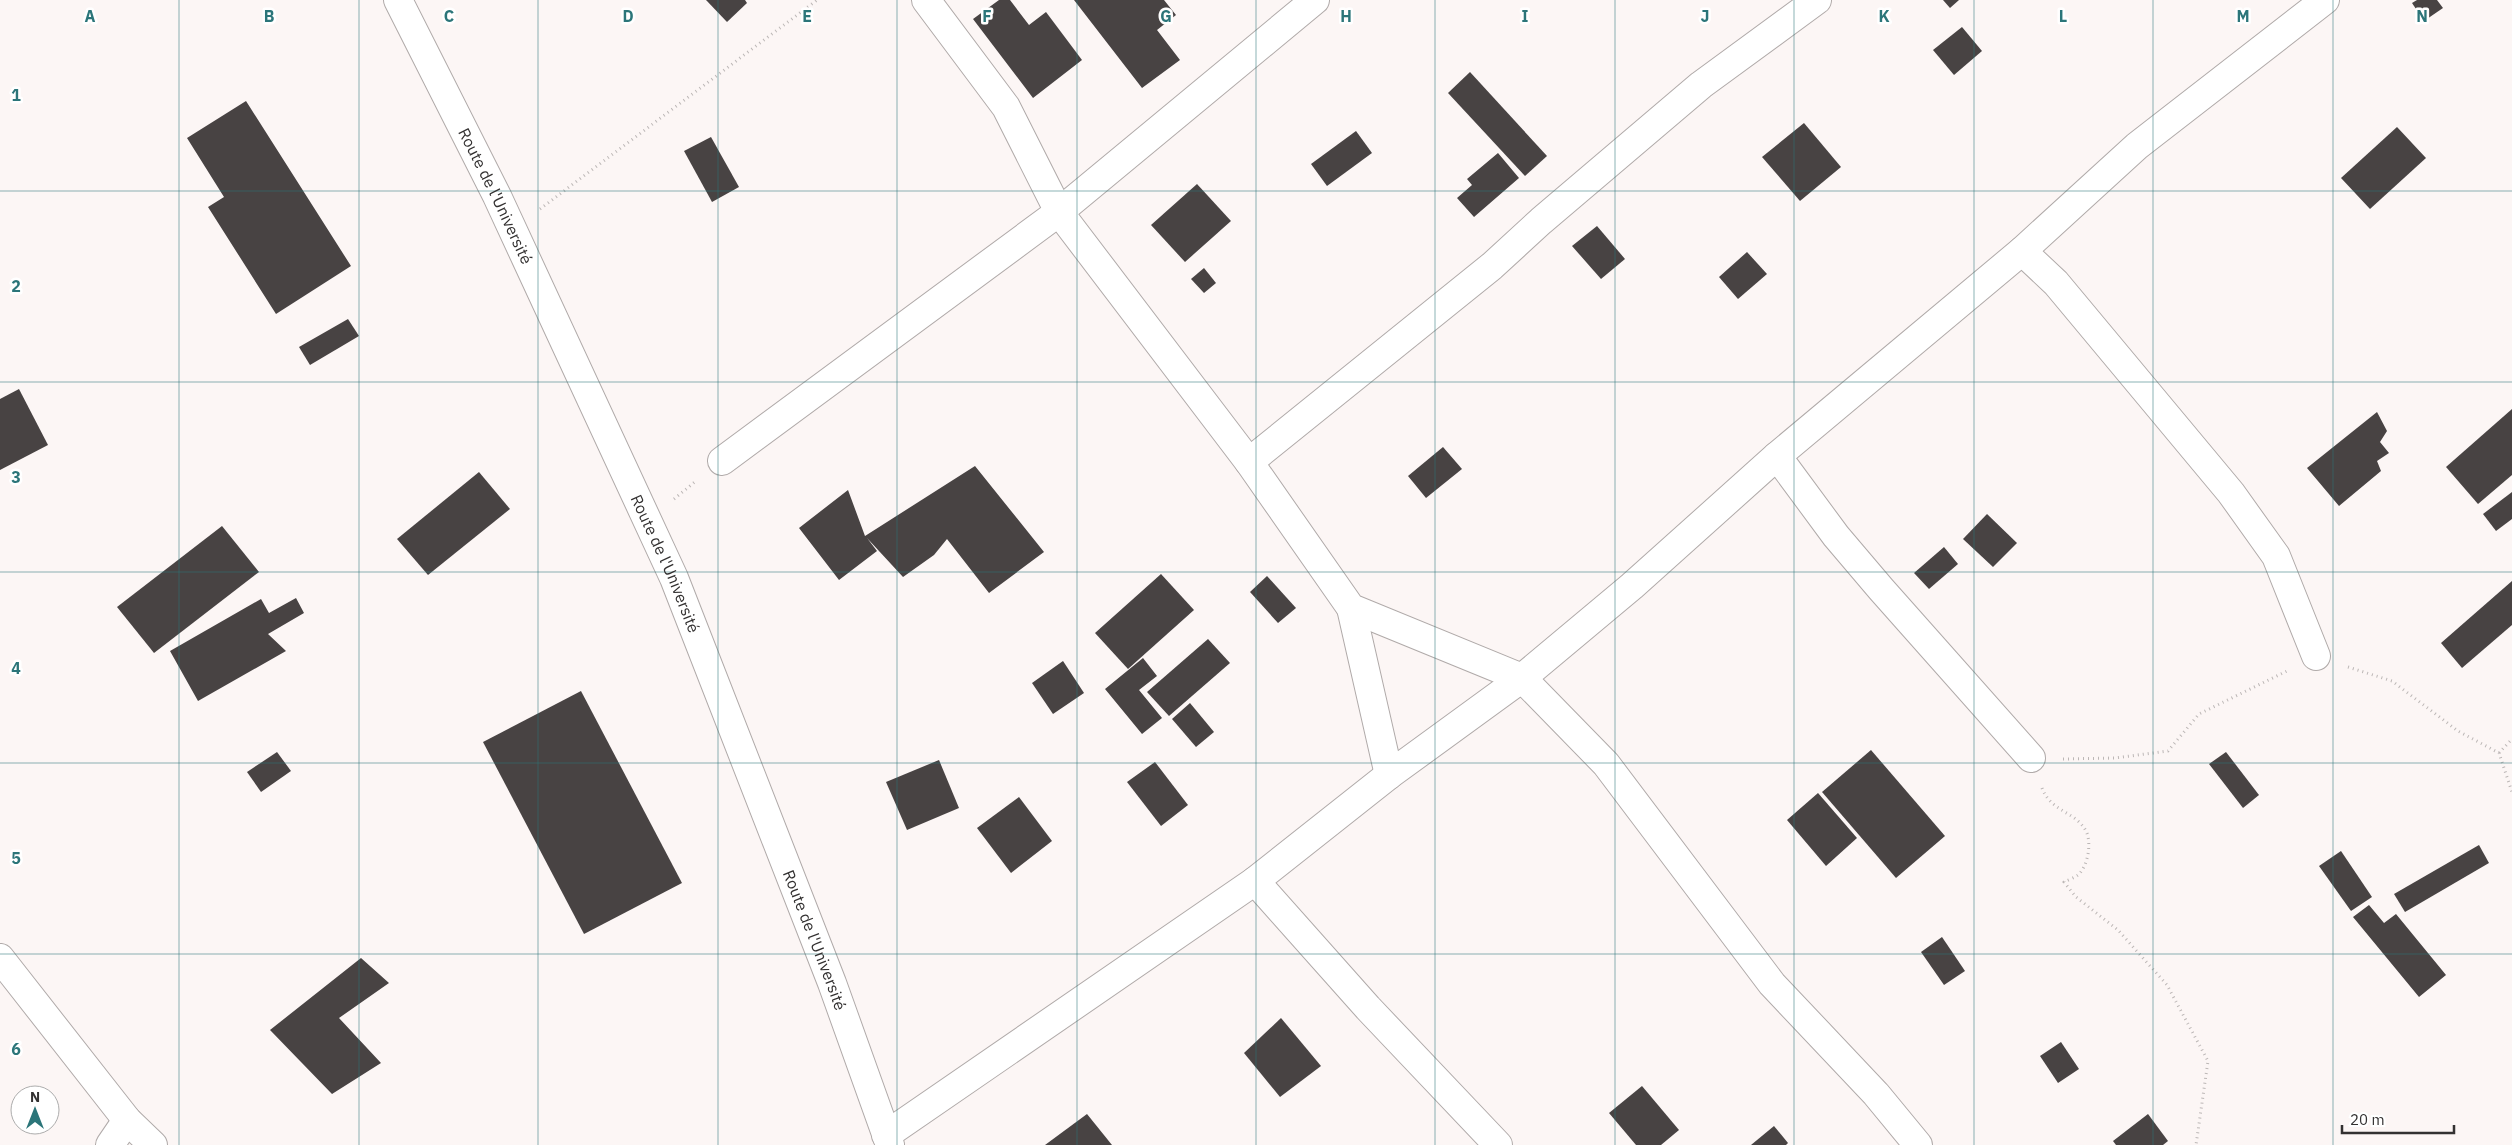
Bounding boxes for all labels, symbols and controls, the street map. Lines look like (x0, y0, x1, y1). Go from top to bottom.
text: A (85, 6, 96, 26)
text: B (264, 6, 275, 26)
text: C (444, 6, 454, 26)
text: D (622, 6, 634, 26)
text: E (802, 6, 812, 26)
text: F (982, 6, 992, 26)
text: G (1160, 6, 1172, 26)
text: H (1340, 6, 1352, 26)
text: I (1522, 6, 1529, 26)
text: J (1701, 6, 1709, 26)
text: K (1878, 6, 1890, 26)
text: L (2059, 6, 2067, 26)
text: M (2236, 6, 2250, 26)
text: N (2416, 6, 2428, 26)
text: 1 (11, 85, 21, 105)
street label: Route de l'Université (454, 125, 537, 267)
text: 2 (11, 276, 21, 296)
text: 3 (11, 467, 21, 487)
street label: Route de l'Université (627, 491, 704, 636)
text: 4 (11, 658, 21, 678)
text: 5 (11, 848, 21, 868)
street label: Route de l'Université (779, 867, 851, 1013)
text: 6 (11, 1039, 21, 1059)
north arrow (10, 1085, 60, 1135)
text: N (30, 1088, 40, 1106)
scale bar (2342, 1102, 2454, 1134)
text: 20 m (2350, 1110, 2385, 1129)

